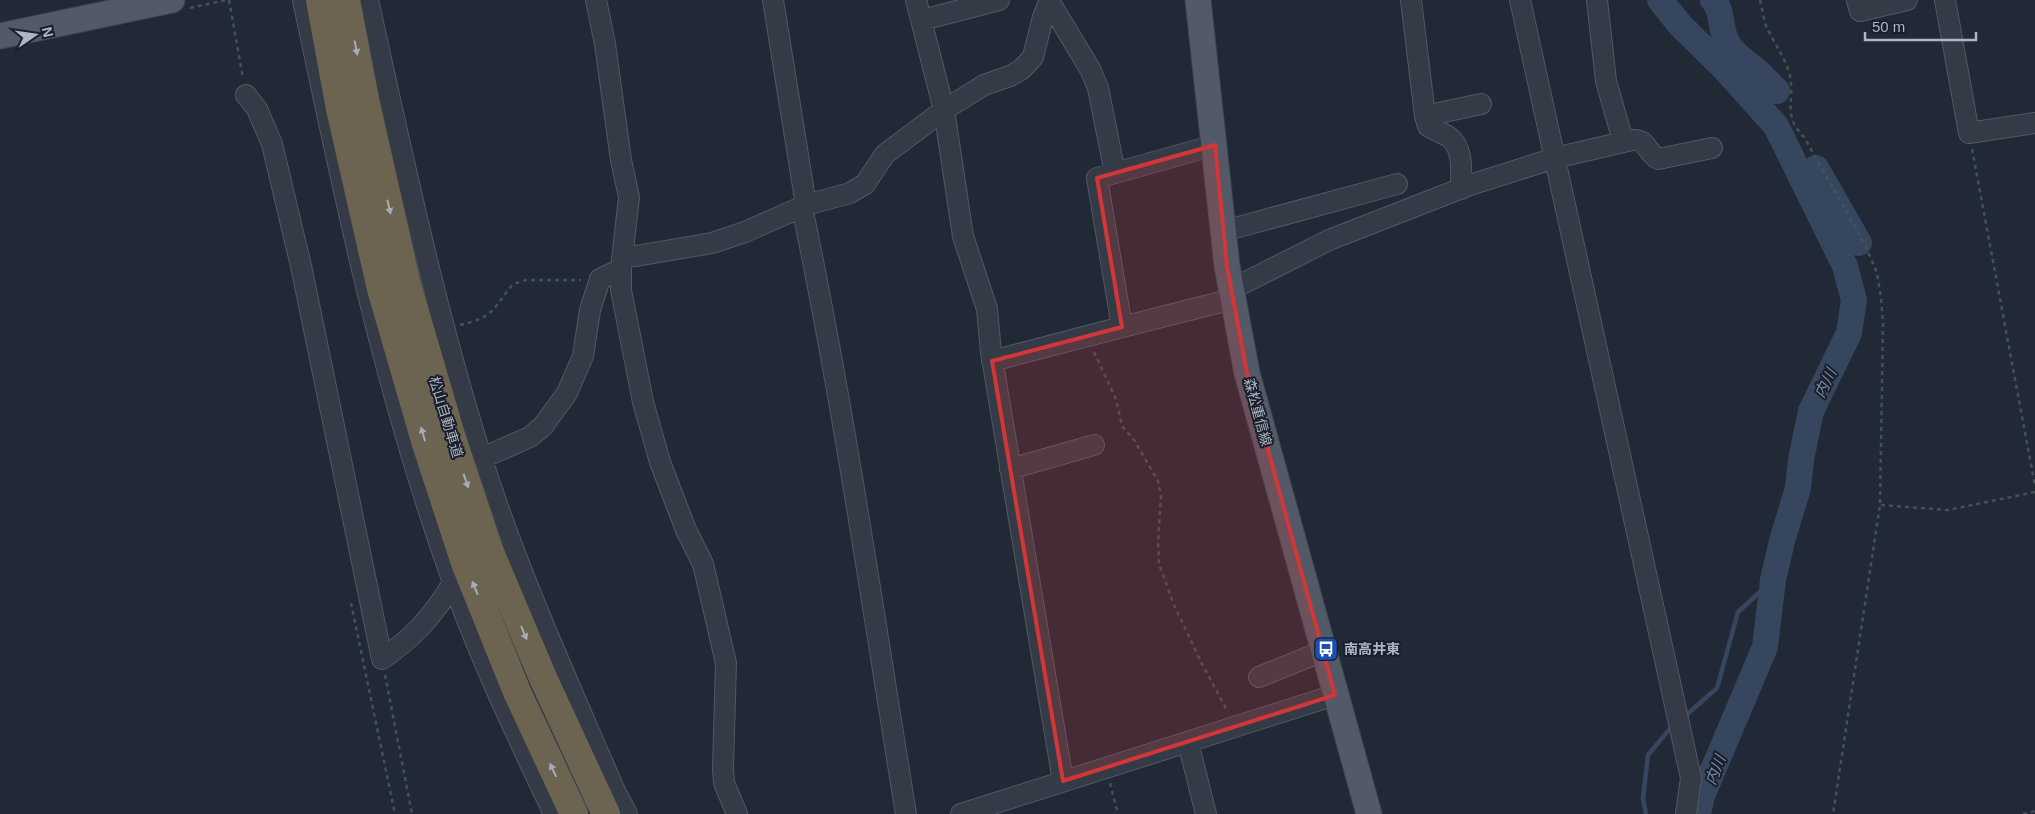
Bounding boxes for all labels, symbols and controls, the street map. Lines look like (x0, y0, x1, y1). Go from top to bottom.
north arrow (10, 10, 60, 60)
scale bar (1865, 10, 1976, 42)
text: 50 m (1872, 18, 1905, 35)
text: N (39, 25, 57, 39)
one-way arrow (352, 40, 360, 56)
one-way arrow (385, 199, 393, 214)
water label: 内川 (1811, 364, 1840, 400)
street label: 松山自動車道 (426, 374, 466, 460)
street label: 森松重信線 (1241, 376, 1275, 448)
one-way arrow (419, 427, 427, 442)
one-way arrow (462, 474, 470, 489)
one-way arrow (471, 581, 479, 595)
one-way arrow (520, 626, 528, 641)
bus stop icon: 南高井東 (1313, 636, 1339, 662)
place label: 南高井東 (1344, 641, 1400, 657)
water label: 内川 (1701, 751, 1729, 787)
one-way arrow (549, 763, 557, 777)

